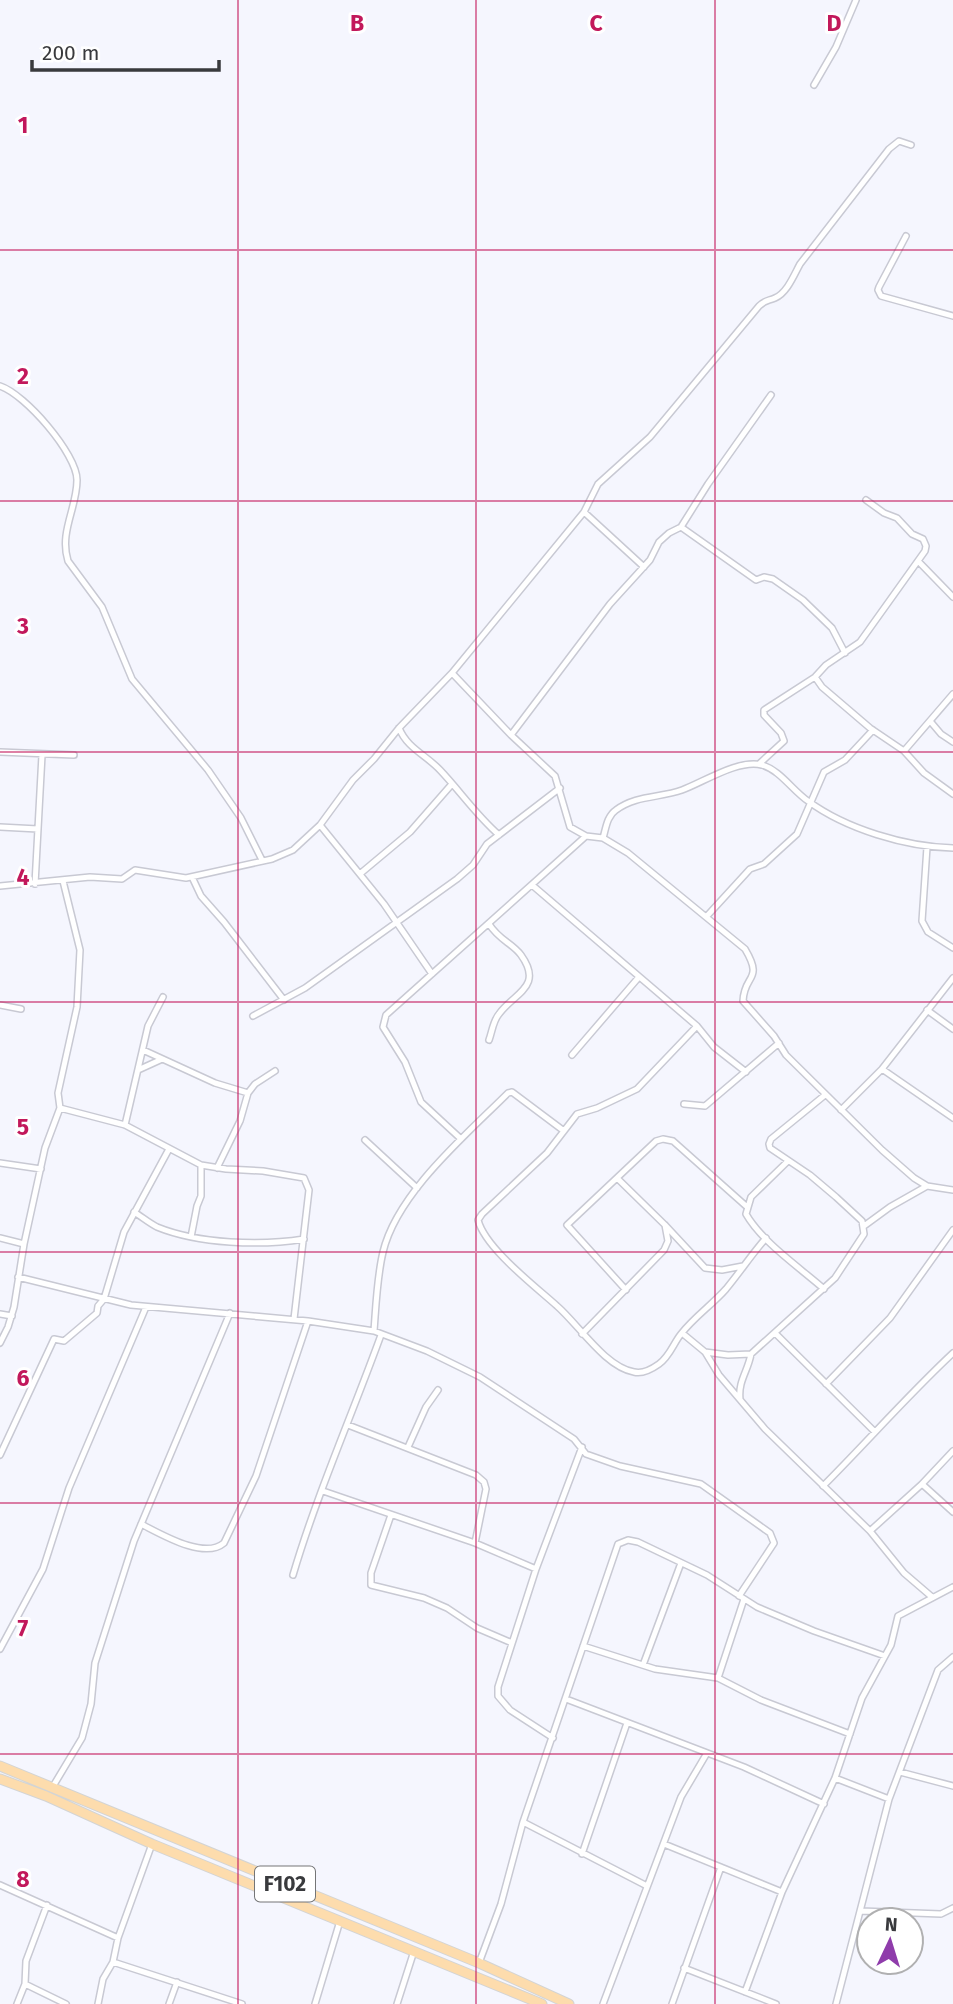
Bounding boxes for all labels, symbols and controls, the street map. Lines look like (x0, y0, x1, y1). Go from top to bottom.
text: B (350, 9, 364, 37)
text: C (589, 9, 603, 37)
text: D (827, 9, 842, 37)
scale bar (32, 28, 219, 72)
text: 200 m (42, 40, 99, 66)
text: 1 (18, 111, 28, 139)
text: 2 (17, 362, 29, 390)
text: 3 (16, 612, 29, 640)
text: 4 (17, 863, 30, 891)
text: 5 (17, 1113, 29, 1141)
text: 6 (17, 1364, 30, 1392)
text: 7 (18, 1614, 29, 1642)
text: 8 (16, 1865, 30, 1893)
road number: F102 (255, 1867, 315, 1902)
north arrow (855, 1906, 925, 1976)
text: N (884, 1913, 898, 1936)

